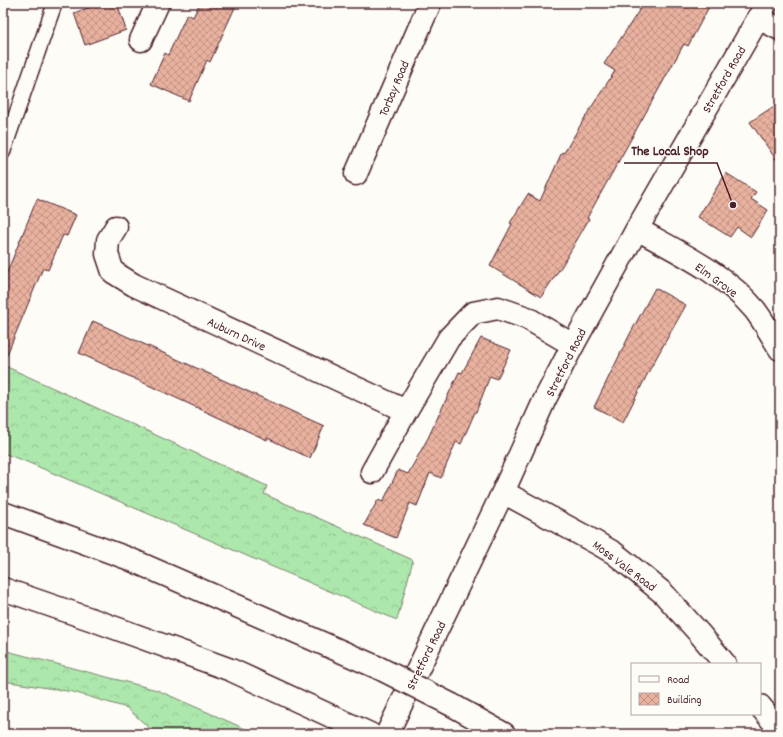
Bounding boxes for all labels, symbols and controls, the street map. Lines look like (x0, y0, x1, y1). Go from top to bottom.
street label: Stretford Road (698, 43, 752, 117)
street label: Torbay Road (375, 58, 416, 120)
callout: The Local Shop (624, 137, 717, 163)
text: The Local Shop (631, 142, 709, 162)
street label: Elm Grove (690, 259, 741, 303)
street label: Auburn Drive (203, 313, 269, 357)
street label: Stretford Road (542, 326, 593, 401)
street label: Moss Vale Road (588, 537, 659, 597)
street label: Stretford Road (402, 618, 452, 694)
legend (631, 663, 761, 715)
text: Road (667, 672, 689, 689)
text: Building (667, 692, 702, 709)

